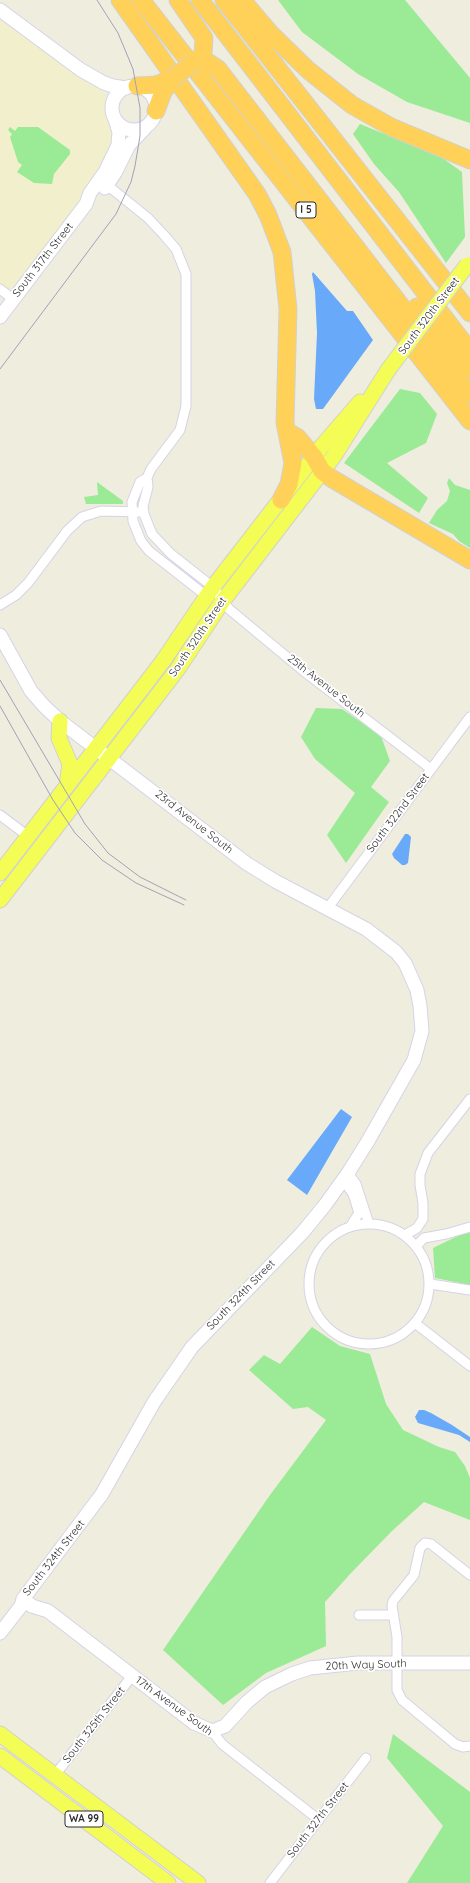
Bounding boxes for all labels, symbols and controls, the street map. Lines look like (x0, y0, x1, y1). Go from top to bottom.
road number: I 5 (296, 202, 316, 218)
street label: South 317th Street (10, 220, 76, 300)
street label: South 320th Street (396, 275, 462, 357)
street label: South 320th Street (166, 595, 230, 679)
street label: 25th Avenue South (285, 652, 367, 720)
street label: South 322nd Street (364, 771, 432, 855)
street label: 23rd Avenue South (152, 787, 236, 857)
street label: South 324th Street (204, 1257, 278, 1333)
street label: South 324th Street (20, 1517, 88, 1599)
street label: 20th Way South (325, 1657, 407, 1673)
street label: 17th Avenue South (133, 1674, 215, 1738)
street label: South 325th Street (60, 1684, 128, 1766)
street label: South 327th Street (284, 1780, 352, 1860)
road number: WA 99 (65, 1811, 103, 1827)

